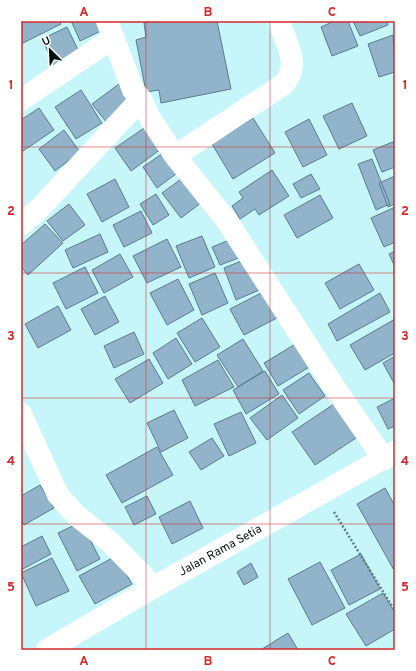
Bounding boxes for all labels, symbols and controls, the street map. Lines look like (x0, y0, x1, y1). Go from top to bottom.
text: A (79, 5, 89, 21)
text: B (204, 5, 213, 21)
text: C (328, 5, 336, 21)
north arrow (30, 30, 70, 70)
text: U (40, 34, 53, 50)
text: 1 (8, 78, 14, 94)
text: 1 (402, 78, 408, 94)
text: 2 (7, 204, 15, 220)
text: 2 (401, 204, 409, 220)
text: 3 (7, 329, 15, 345)
text: 3 (401, 329, 409, 345)
text: 4 (7, 454, 15, 470)
text: 4 (401, 454, 409, 470)
street label: Jalan Rama Setia (176, 521, 265, 580)
text: 5 (7, 580, 15, 596)
text: 5 (401, 580, 409, 596)
text: A (79, 654, 89, 670)
text: B (204, 654, 213, 670)
text: C (328, 654, 336, 670)

